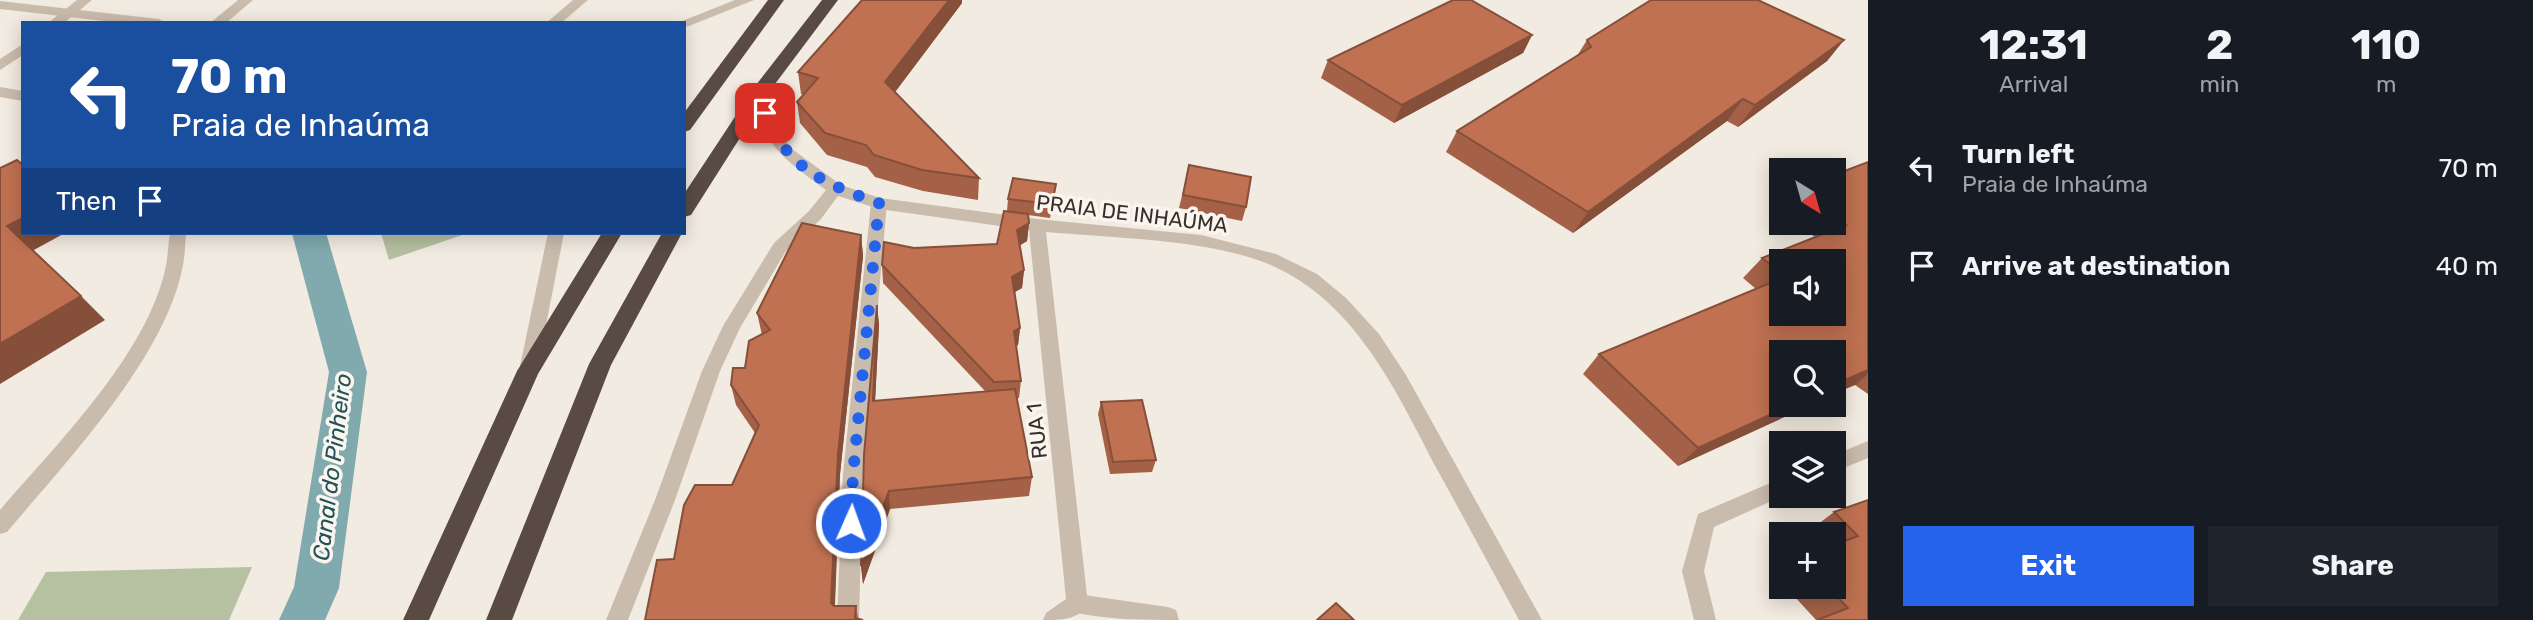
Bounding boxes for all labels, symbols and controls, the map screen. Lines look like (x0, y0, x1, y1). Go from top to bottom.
text: 12:31 (1980, 20, 2088, 70)
text: 2 (2206, 20, 2233, 70)
text: 110 (2351, 20, 2421, 70)
text: 70 m (171, 47, 288, 105)
icon: left (56, 49, 147, 140)
text: Arrival (1999, 70, 2068, 98)
text: min (2200, 70, 2240, 98)
text: m (2376, 70, 2396, 98)
pin (735, 83, 795, 143)
icon: arrive (746, 94, 784, 132)
text: Praia de Inhaúma (171, 106, 430, 144)
text: Turn left (1962, 139, 2074, 170)
icon: left (1903, 149, 1941, 187)
text: 70 m (2439, 153, 2498, 184)
north arrow (1769, 158, 1846, 234)
map controls (1769, 158, 1846, 599)
text: Praia de Inhaúma (1962, 170, 2148, 198)
icon: arrive (131, 182, 169, 220)
text: Then (56, 186, 117, 217)
street label: PRAIA DE INHAÚMA (1035, 189, 1229, 238)
icon: arrive (1903, 247, 1941, 285)
button: sound (1769, 249, 1846, 326)
text: Arrive at destination (1962, 251, 2230, 282)
text: 40 m (2436, 251, 2498, 282)
button: search (1769, 340, 1846, 417)
water label: Canal do Pinheiro (307, 372, 357, 562)
street label: RUA 1 (1021, 402, 1052, 460)
button: layers (1769, 431, 1846, 508)
position arrow (814, 486, 888, 560)
button: + (1769, 522, 1846, 599)
button: Exit (1903, 526, 2194, 606)
button: Share (2208, 526, 2498, 606)

